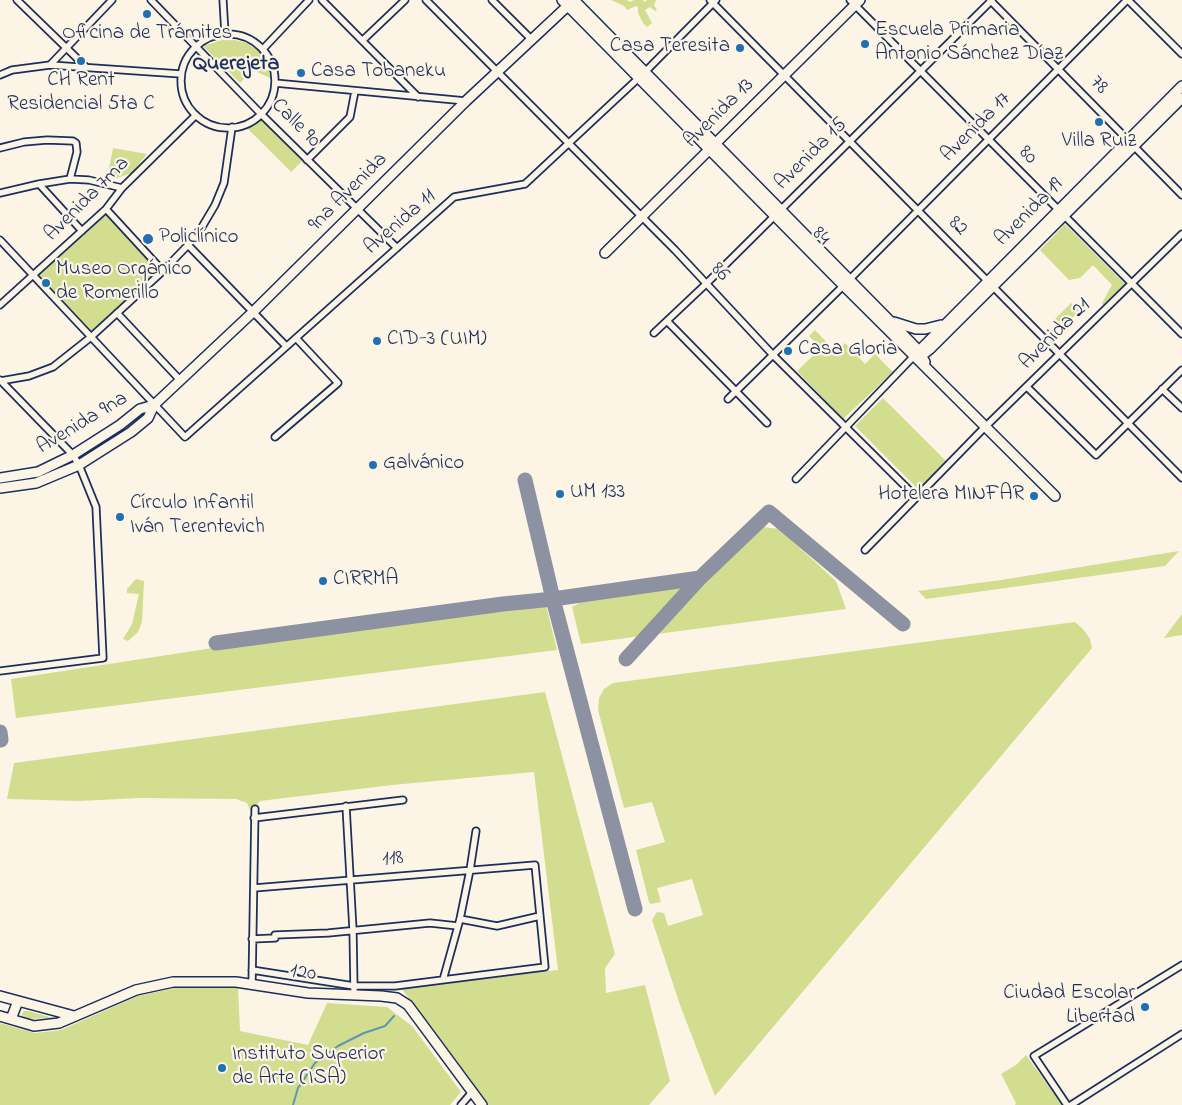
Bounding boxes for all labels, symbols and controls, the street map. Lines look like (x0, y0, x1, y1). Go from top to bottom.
marker: Oficina de Trámites (141, 8, 153, 20)
place label: Escuela Primaria Antonio Sánchez Díaz (875, 19, 1063, 69)
place label: Oficina de Trámites (62, 22, 232, 48)
place label: Casa Teresita (610, 35, 730, 61)
marker: Escuela Primaria Antonio Sánchez Díaz (859, 38, 871, 50)
marker: Casa Teresita (734, 42, 746, 54)
district label: Querejeta (193, 52, 279, 78)
marker: CH Rent Residencial 5ta C (75, 55, 87, 67)
place label: Casa Tobaneku (311, 60, 446, 86)
marker: Casa Tobaneku (295, 67, 307, 79)
place label: CH Rent Residencial 5ta C (7, 69, 155, 119)
street label: 78 (1083, 71, 1113, 101)
street label: Avenida 13 (680, 74, 760, 154)
street label: Avenida 17 (937, 88, 1017, 168)
street label: Calle 90 (265, 94, 325, 154)
street label: Avenida 15 (770, 113, 854, 197)
marker: Villa Ruiz (1093, 116, 1105, 128)
place label: Villa Ruiz (1062, 130, 1136, 156)
street label: 80 (1012, 141, 1042, 171)
street label: 9na Avenida (304, 148, 394, 238)
street label: Avenida 7ma (40, 152, 136, 248)
street label: Avenida 19 (990, 173, 1070, 253)
street label: Avenida 11 (360, 185, 442, 261)
street label: 82 (942, 212, 972, 242)
street label: 84 (805, 222, 835, 252)
place label: Policlínico (159, 226, 239, 252)
marker: Policlínico (141, 232, 155, 246)
place label: Museo Orgánico de Romerillo (56, 258, 192, 308)
street label: 86 (704, 258, 734, 288)
marker: Museo Orgánico de Romerillo (40, 277, 52, 289)
street label: Avenida 21 (1015, 294, 1097, 376)
place label: CID-3 (UIM) (387, 328, 487, 354)
marker: CID-3 (UIM) (371, 335, 383, 347)
place label: Casa Gloria (798, 338, 897, 364)
marker: Casa Gloria (782, 345, 794, 357)
street label: Avenida 9na (33, 387, 133, 461)
place label: Galvánico (383, 452, 464, 478)
marker: Galvánico (367, 459, 379, 471)
place label: UM 133 (570, 481, 625, 507)
place label: Hotelera MINFAR (878, 483, 1024, 509)
marker: UM 133 (554, 488, 566, 500)
marker: Hotelera MINFAR (1028, 490, 1040, 502)
place label: Círculo Infantil Iván Terentevich (130, 492, 265, 542)
marker: Círculo Infantil Iván Terentevich (114, 511, 126, 523)
place label: CIRRMA (333, 568, 398, 594)
marker: CIRRMA (317, 575, 329, 587)
street label: 118 (381, 847, 405, 873)
street label: 120 (288, 960, 318, 988)
place label: Ciudad Escolar Libertad (1003, 982, 1135, 1032)
marker: Ciudad Escolar Libertad (1139, 1001, 1151, 1013)
place label: Instituto Superior de Arte (ISA) (232, 1043, 385, 1093)
marker: Instituto Superior de Arte (ISA) (216, 1062, 228, 1074)

